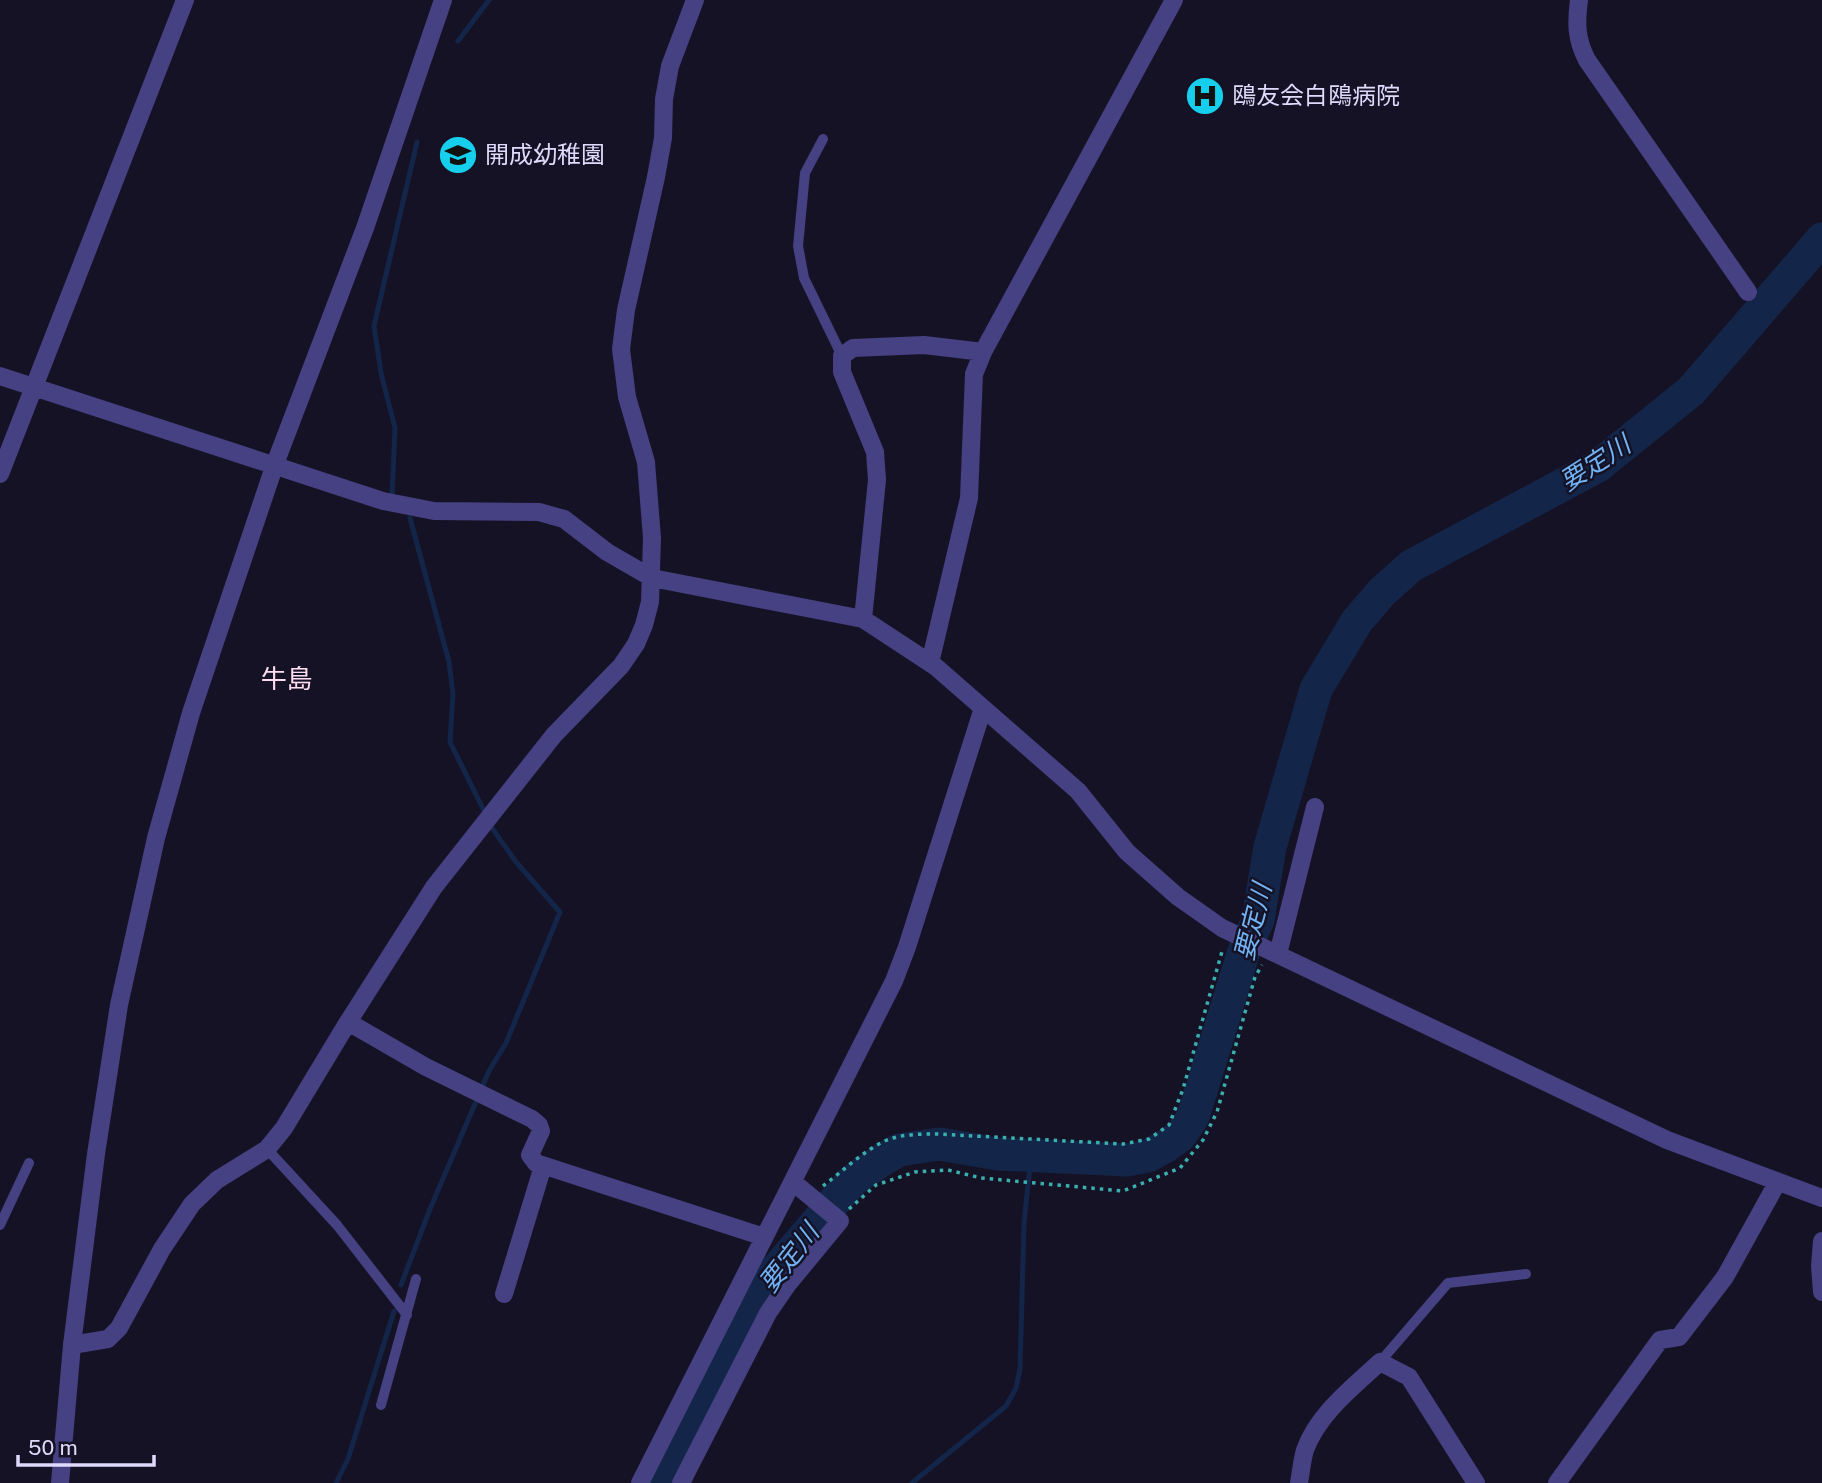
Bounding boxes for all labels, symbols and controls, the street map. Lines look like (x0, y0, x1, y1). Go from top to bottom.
hospital icon: 鴎友会白鴎病院 (1184, 75, 1226, 117)
place label: 鴎友会白鴎病院 (1232, 81, 1400, 109)
school or university icon: 開成幼稚園 (437, 134, 479, 176)
place label: 開成幼稚園 (485, 140, 605, 168)
water label: 要定川 (1554, 427, 1638, 497)
district label: 牛島 (261, 663, 313, 694)
water label: 要定川 (1228, 877, 1278, 963)
water label: 要定川 (752, 1215, 827, 1298)
scale bar (18, 1424, 154, 1468)
text: 50 m (28, 1435, 78, 1460)

